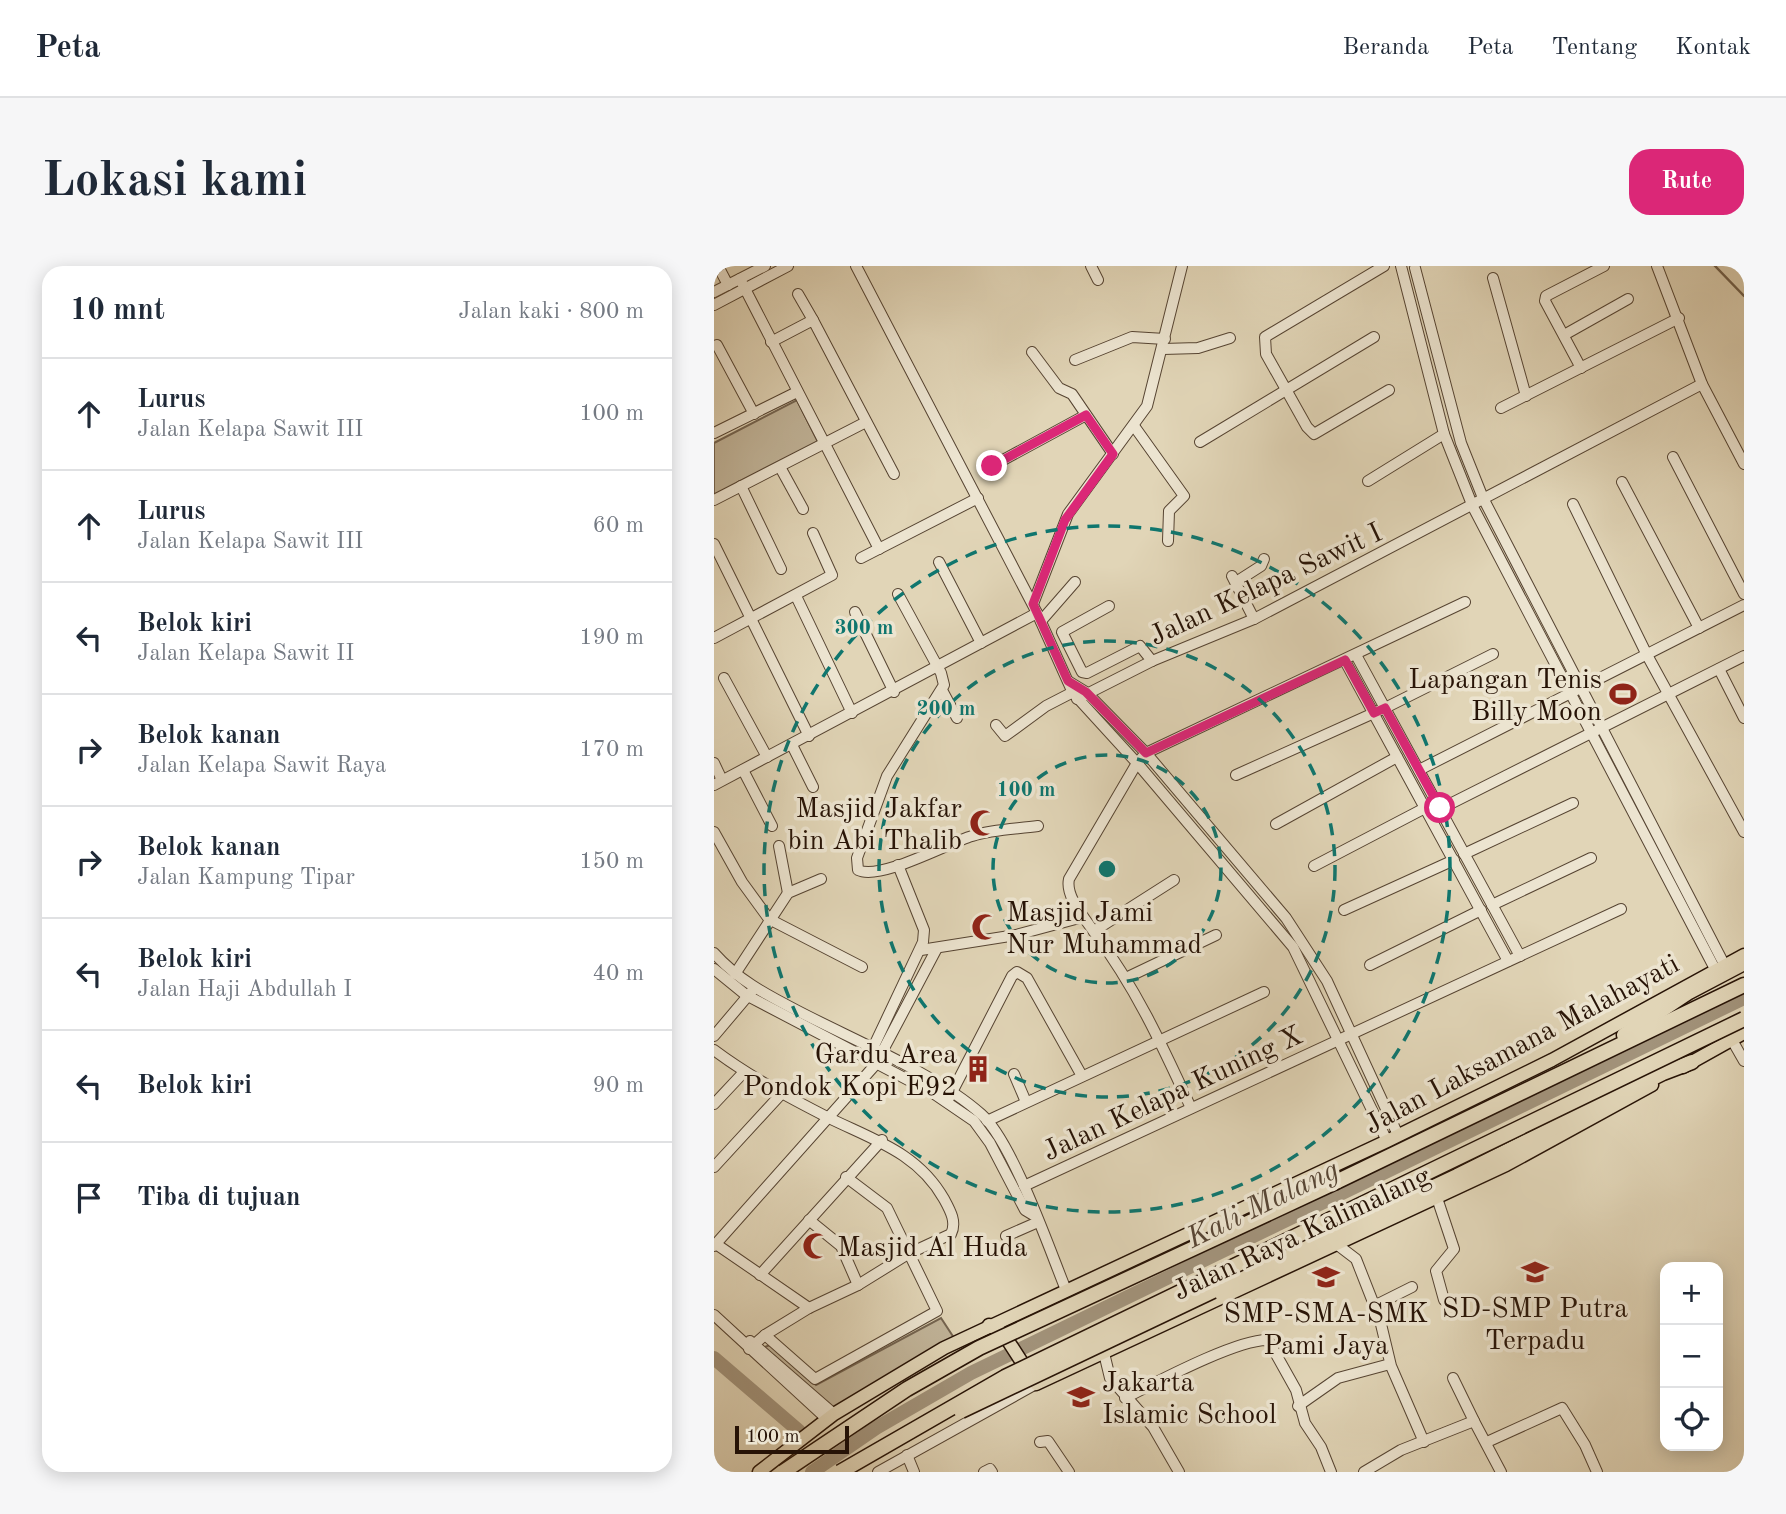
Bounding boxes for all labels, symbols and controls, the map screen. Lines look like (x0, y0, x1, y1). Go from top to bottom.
text: Peta (35, 32, 101, 65)
text: Beranda (1343, 36, 1429, 60)
text: Peta (1467, 36, 1514, 60)
text: Tentang (1552, 36, 1637, 60)
text: Kontak (1675, 36, 1751, 60)
button: Rute (1629, 149, 1744, 215)
text: Lokasi kami (42, 158, 307, 207)
text: 10 mnt (70, 296, 165, 326)
text: Jalan kaki · 800 m (458, 300, 644, 323)
text: Lurus (137, 387, 205, 413)
icon: ahead (70, 395, 108, 433)
text: 100 m (579, 402, 644, 425)
text: Jalan Kelapa Sawit III (137, 418, 363, 441)
route end (976, 450, 1007, 481)
text: Lurus (137, 499, 205, 525)
icon: ahead (70, 507, 108, 545)
text: 60 m (593, 514, 644, 537)
street label: Jalan Kelapa Sawit I (1146, 519, 1387, 652)
text: Jalan Kelapa Sawit III (137, 530, 363, 553)
text: Belok kiri (137, 611, 252, 637)
text: 300 m (834, 618, 894, 639)
icon: left (70, 619, 108, 657)
text: 190 m (579, 626, 644, 649)
text: Jalan Kelapa Sawit II (137, 642, 354, 665)
place label: Lapangan Tenis Billy Moon (1408, 667, 1602, 727)
sports icon: Lapangan Tenis Billy Moon (1608, 679, 1638, 709)
text: 200 m (916, 699, 976, 720)
text: Belok kanan (137, 723, 281, 749)
icon: right (70, 731, 108, 769)
text: 170 m (579, 738, 644, 761)
text: Jalan Kelapa Sawit Raya (137, 754, 386, 777)
text: 100 m (996, 780, 1056, 801)
route start (1424, 792, 1455, 823)
place label: Masjid Jakfar bin Abi Thalib (788, 796, 962, 856)
mosque icon: Masjid Jakfar bin Abi Thalib (968, 808, 998, 838)
text: Belok kanan (137, 835, 281, 861)
icon: right (70, 843, 108, 881)
text: 150 m (579, 850, 644, 873)
centre of rings (1095, 857, 1119, 881)
text: Jalan Kampung Tipar (137, 866, 355, 889)
place label: Masjid Jami Nur Muhammad (1006, 900, 1202, 960)
mosque icon: Masjid Jami Nur Muhammad (970, 912, 1000, 942)
text: Belok kiri (137, 947, 252, 973)
street label: Jalan Laksamana Malahayati (1361, 951, 1684, 1141)
icon: left (70, 955, 108, 993)
text: 40 m (593, 962, 644, 985)
text: Jalan Haji Abdullah I (137, 978, 352, 1001)
street label: Jalan Kelapa Kuning X (1039, 1022, 1307, 1167)
place label: Gardu Area Pondok Kopi E92 (743, 1042, 957, 1102)
building icon: Gardu Area Pondok Kopi E92 (963, 1054, 993, 1084)
icon: left (70, 1067, 108, 1105)
text: Belok kiri (137, 1073, 252, 1099)
text: 90 m (593, 1074, 644, 1097)
water label: Kali Malang (1181, 1155, 1344, 1255)
street label: Jalan Raya Kalimalang (1169, 1163, 1435, 1307)
icon: arrive (70, 1179, 108, 1217)
text: Tiba di tujuan (137, 1185, 301, 1211)
mosque icon: Masjid Al Huda (801, 1231, 831, 1261)
place label: Masjid Al Huda (837, 1235, 1028, 1263)
school or university icon: SD-SMP Putra Terpadu (1520, 1257, 1550, 1287)
school or university icon: SMP-SMA-SMK Pami Jaya (1311, 1262, 1341, 1292)
map controls (1660, 1262, 1723, 1451)
button: + (1660, 1262, 1723, 1325)
place label: SD-SMP Putra Terpadu (1442, 1296, 1628, 1356)
place label: SMP-SMA-SMK Pami Jaya (1224, 1301, 1428, 1361)
button: − (1660, 1325, 1723, 1388)
place label: Jakarta Islamic School (1102, 1370, 1277, 1430)
school or university icon: Jakarta Islamic School (1066, 1382, 1096, 1412)
button: locate (1660, 1388, 1723, 1451)
scale bar (735, 1423, 849, 1455)
text: 100 m (746, 1428, 799, 1447)

